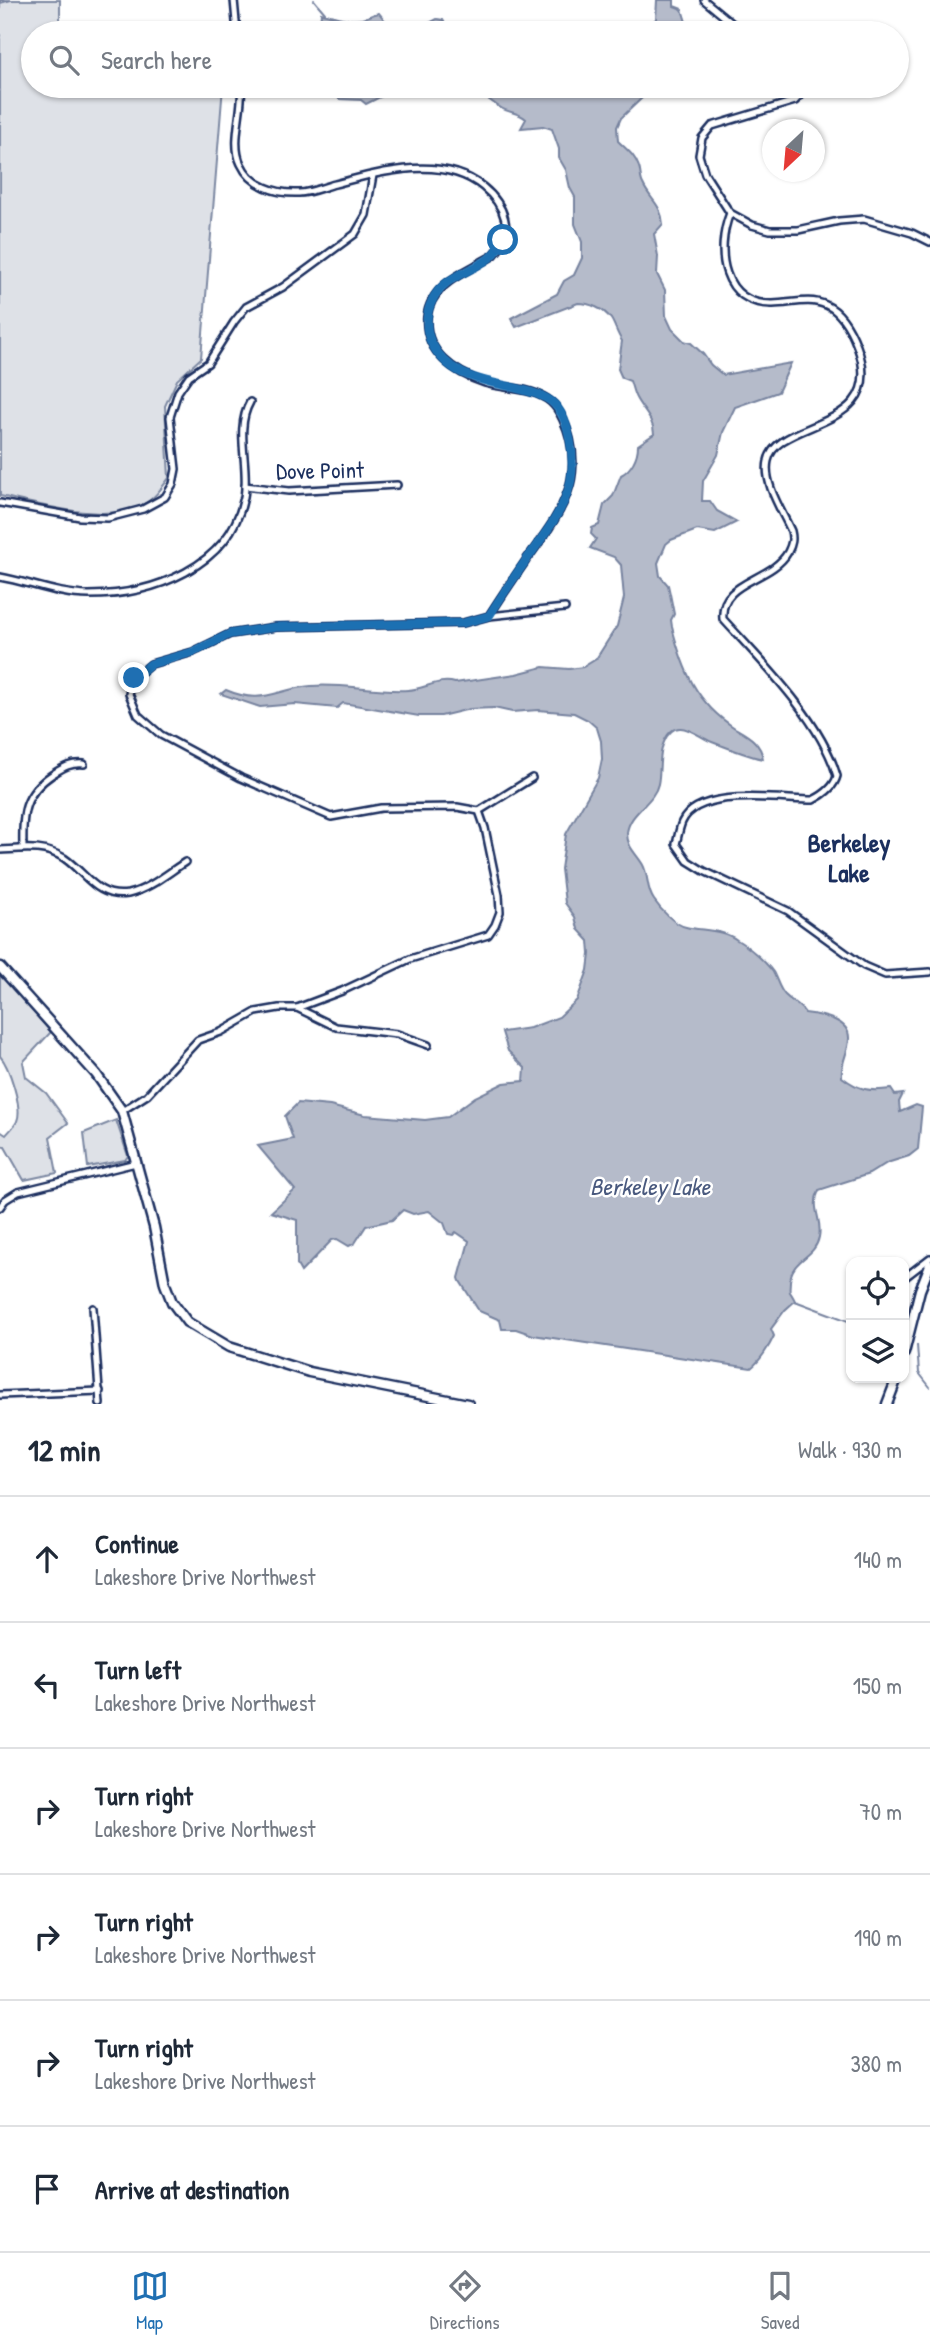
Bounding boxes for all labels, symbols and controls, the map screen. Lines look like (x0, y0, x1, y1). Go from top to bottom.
search box (21, 21, 909, 98)
icon: search (45, 41, 83, 79)
text: Search here (101, 42, 212, 77)
north arrow (762, 119, 825, 182)
route start (487, 224, 518, 255)
street label: Dove Point (276, 454, 365, 486)
route end (118, 662, 149, 693)
district label: Berkeley Lake (808, 825, 890, 890)
water label: Berkeley Lake (590, 1170, 711, 1203)
map controls (846, 1257, 909, 1383)
button: locate (846, 1257, 909, 1320)
button: layers (846, 1320, 909, 1383)
text: 12 min (28, 1430, 101, 1470)
text: Walk · 930 m (798, 1434, 902, 1465)
text: Continue (95, 1526, 179, 1561)
icon: ahead (28, 1540, 66, 1578)
text: 140 m (854, 1544, 902, 1575)
text: Lakeshore Drive Northwest (95, 1561, 315, 1592)
text: Turn left (95, 1652, 181, 1687)
icon: left (28, 1666, 66, 1704)
text: 150 m (853, 1670, 902, 1701)
text: Lakeshore Drive Northwest (95, 1687, 315, 1718)
text: Turn right (95, 1778, 193, 1813)
icon: right (28, 1792, 66, 1830)
text: 70 m (859, 1796, 902, 1827)
text: Lakeshore Drive Northwest (95, 1813, 315, 1844)
text: Turn right (95, 1904, 193, 1939)
icon: right (28, 1918, 66, 1956)
text: 190 m (854, 1922, 902, 1953)
text: Lakeshore Drive Northwest (95, 1939, 315, 1970)
text: Turn right (95, 2030, 193, 2065)
icon: right (28, 2044, 66, 2082)
text: 380 m (851, 2048, 902, 2079)
text: Lakeshore Drive Northwest (95, 2065, 315, 2096)
icon: arrive (28, 2170, 66, 2208)
text: Arrive at destination (95, 2172, 290, 2207)
tab: Map (131, 2267, 169, 2335)
tab: Directions (430, 2267, 500, 2335)
tab: Saved (761, 2267, 799, 2335)

